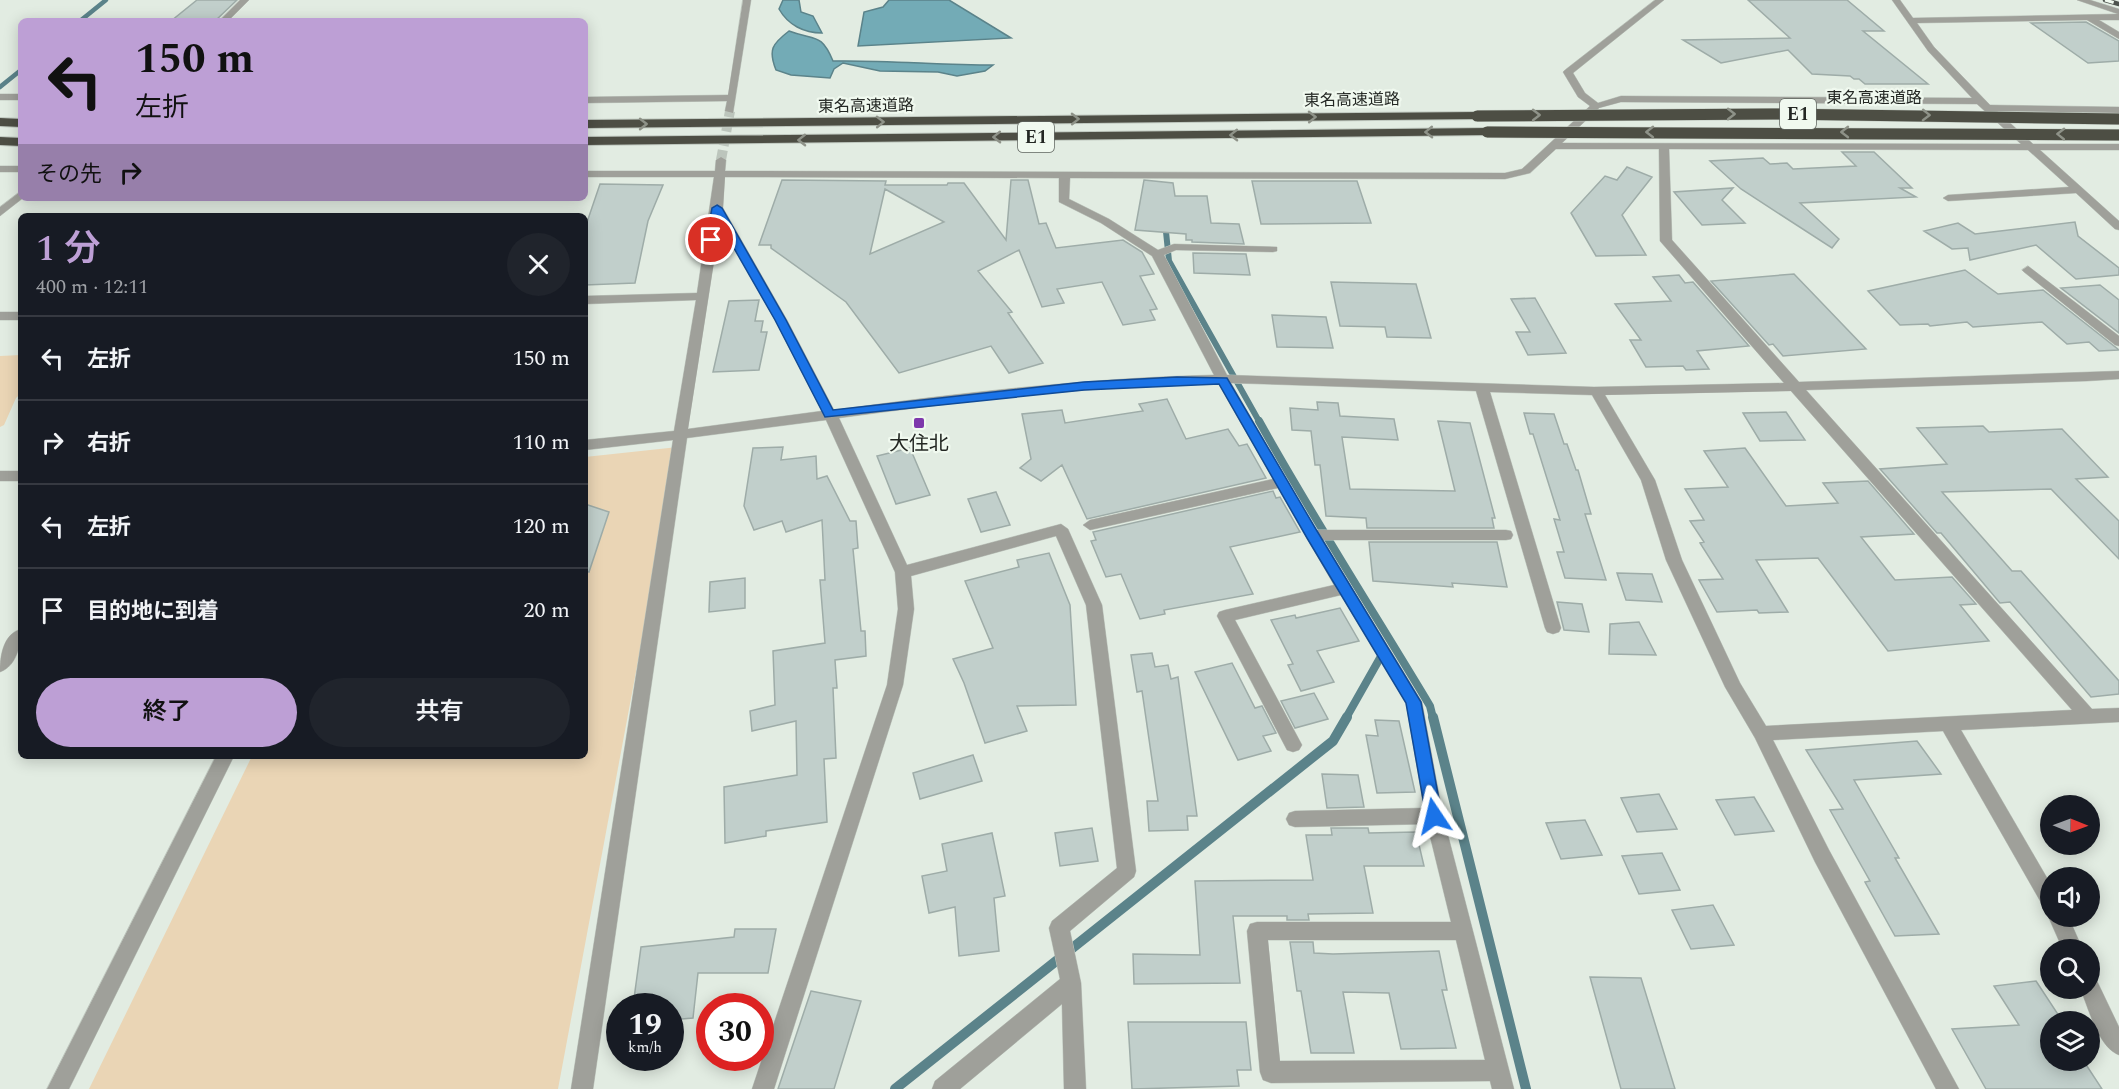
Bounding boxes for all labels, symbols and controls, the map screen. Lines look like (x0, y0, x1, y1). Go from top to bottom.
text: 150 m (135, 28, 254, 91)
icon: left (36, 42, 114, 120)
street label: 東名高速道路 (1826, 86, 1922, 110)
text: 左折 (135, 87, 189, 129)
street label: 東名高速道路 (1304, 87, 1400, 113)
street label: 東名高速道路 (818, 93, 914, 119)
road number: E1 (1780, 99, 1816, 129)
one-way arrow (1726, 108, 1735, 120)
one-way arrow (1531, 109, 1540, 121)
one-way arrow (1921, 109, 1930, 121)
one-way arrow (1308, 111, 1317, 123)
one-way arrow (1071, 113, 1080, 125)
one-way arrow (876, 116, 885, 128)
one-way arrow (639, 118, 648, 130)
road number: E1 (1018, 122, 1054, 152)
one-way arrow (1424, 126, 1433, 138)
one-way arrow (1645, 126, 1654, 138)
one-way arrow (1840, 126, 1849, 138)
one-way arrow (2056, 128, 2065, 140)
one-way arrow (1229, 129, 1238, 141)
one-way arrow (992, 131, 1001, 143)
one-way arrow (797, 134, 806, 146)
icon: right (114, 156, 147, 189)
text: その先 (36, 158, 102, 191)
pin (685, 214, 736, 265)
text: 1 分 (36, 222, 100, 277)
icon: arrive (694, 223, 727, 256)
button: close (507, 233, 570, 296)
text: 400 m · 12:11 (36, 272, 148, 302)
icon: left (36, 342, 69, 375)
text: 150 m (513, 342, 570, 375)
text: 左折 (87, 343, 131, 376)
marker: 大住北 (912, 416, 926, 430)
icon: right (36, 426, 69, 459)
text: 110 m (513, 426, 570, 459)
text: 右折 (87, 427, 131, 460)
place label: 大住北 (889, 429, 949, 459)
icon: left (36, 510, 69, 543)
text: 120 m (513, 510, 570, 543)
text: 左折 (87, 511, 131, 544)
icon: arrive (36, 594, 69, 627)
text: 20 m (524, 594, 570, 627)
text: 目的地に到着 (87, 595, 219, 628)
button: 終了 (36, 678, 297, 747)
button: 共有 (309, 678, 570, 747)
position arrow (1402, 784, 1466, 848)
north arrow (2040, 795, 2100, 855)
map controls (2040, 795, 2100, 1071)
button: sound (2040, 867, 2100, 927)
button: search (2040, 939, 2100, 999)
speed limit sign: 30 (696, 993, 774, 1071)
text: 19 (628, 1002, 662, 1048)
button: layers (2040, 1011, 2100, 1071)
text: km/h (628, 1036, 662, 1059)

